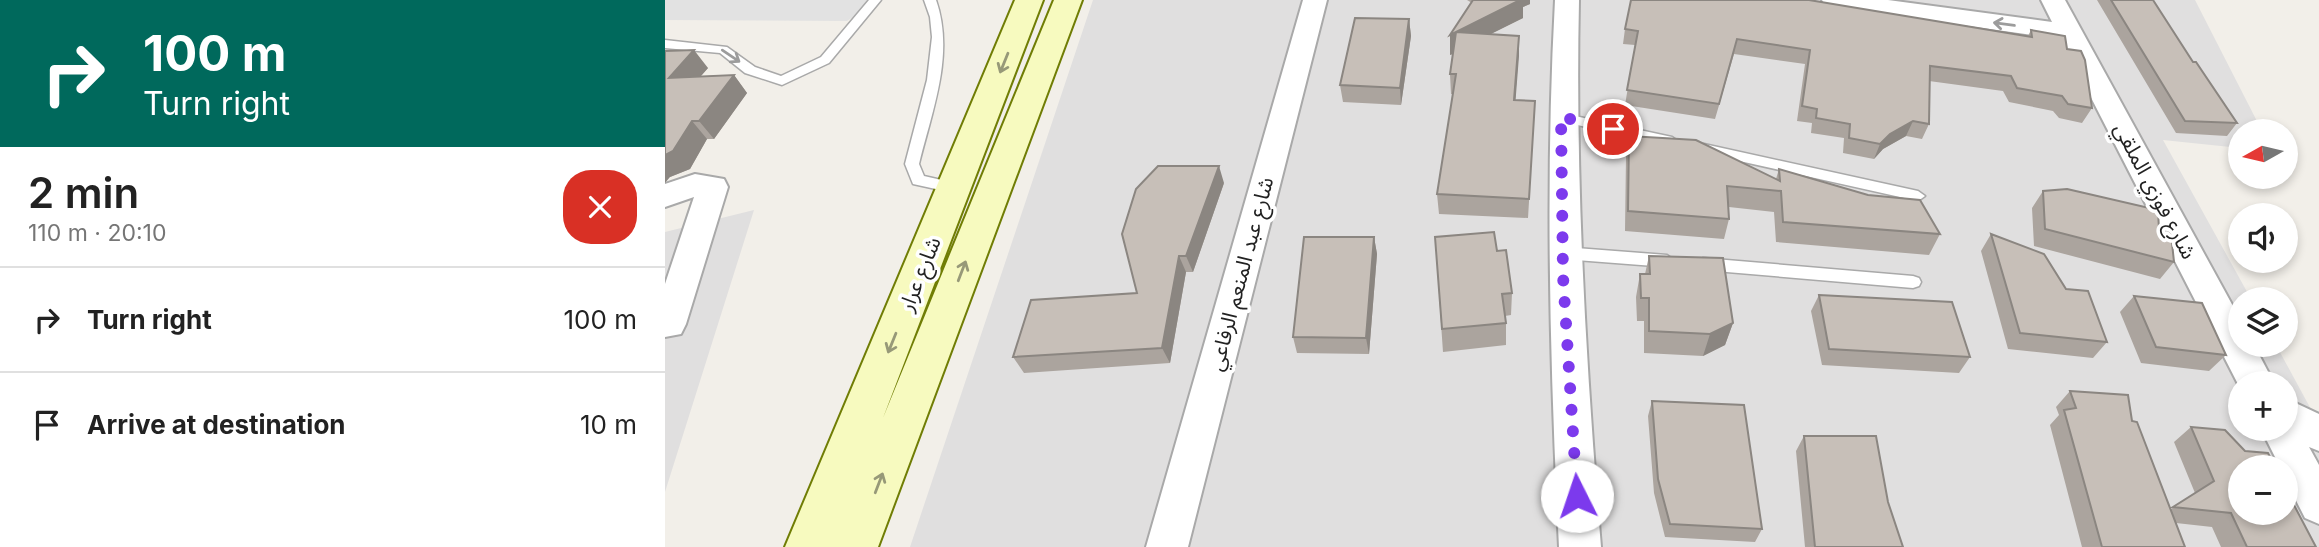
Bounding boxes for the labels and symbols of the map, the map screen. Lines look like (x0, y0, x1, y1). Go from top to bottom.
one-way arrow (1993, 17, 2016, 30)
one-way arrow (721, 49, 740, 64)
one-way arrow (996, 52, 1009, 74)
pin (1583, 99, 1643, 159)
street label: شارع فوزي الملقي (2106, 118, 2202, 265)
north arrow (2228, 119, 2298, 189)
street label: شارع عبد المنعم الرفاعي (1203, 174, 1282, 375)
street label: شارع عرار (893, 233, 948, 317)
one-way arrow (956, 261, 969, 283)
one-way arrow (885, 332, 898, 353)
position arrow (1540, 459, 1614, 533)
one-way arrow (874, 473, 887, 495)

